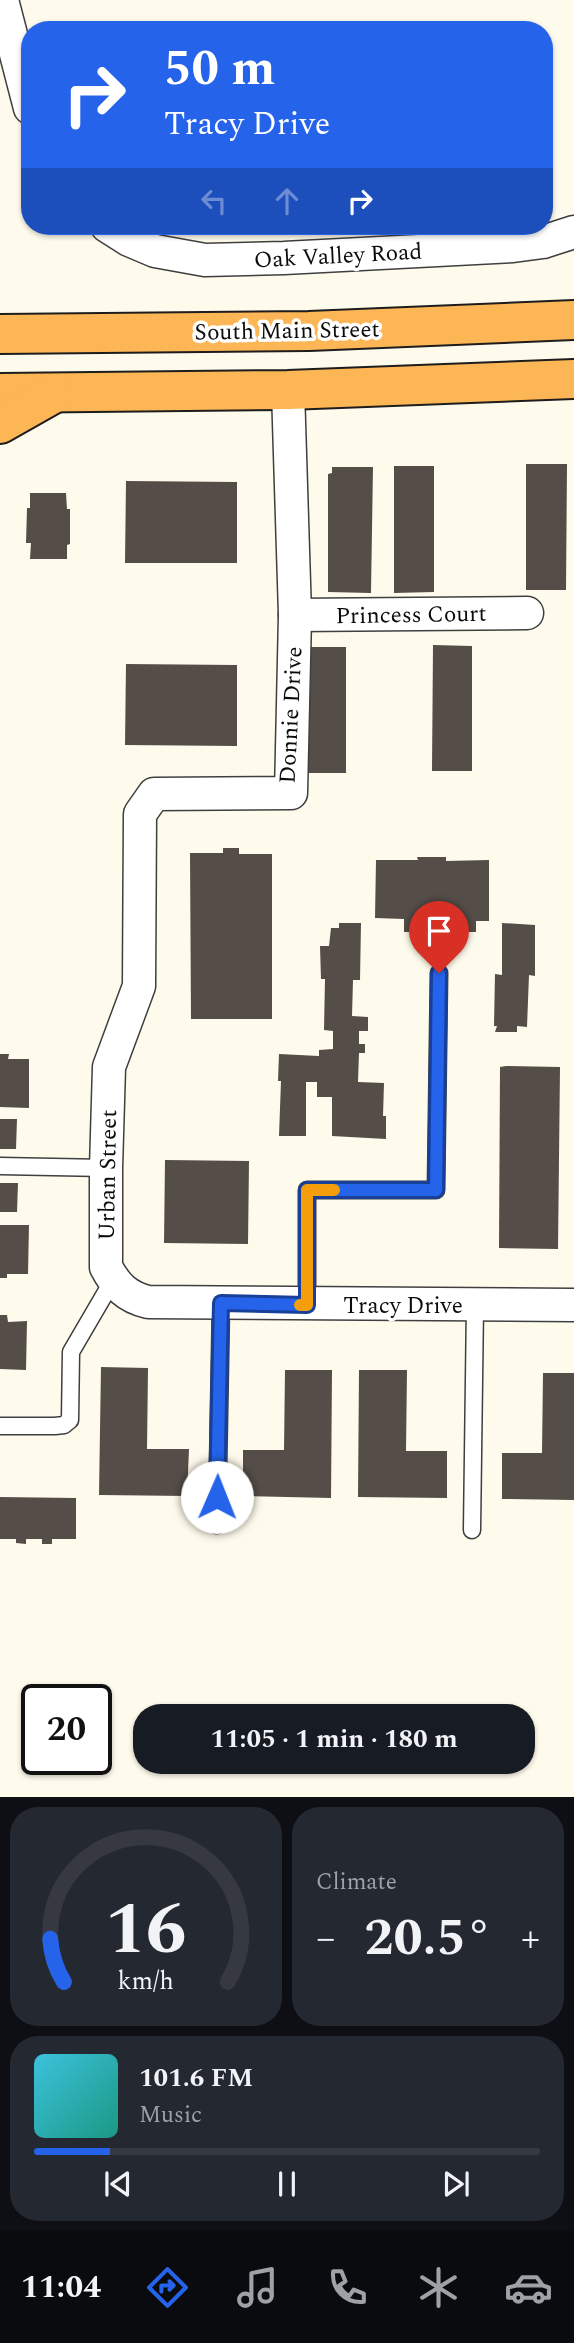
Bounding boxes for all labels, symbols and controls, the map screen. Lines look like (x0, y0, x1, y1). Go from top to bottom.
text: 50 m (164, 32, 275, 107)
icon: right (49, 49, 140, 140)
text: Tracy Drive (164, 100, 330, 149)
icon: left (195, 182, 233, 220)
icon: ahead (268, 182, 306, 220)
icon: right (341, 182, 379, 220)
street label: Oak Valley Road (253, 235, 423, 278)
street label: South Main Street (194, 312, 380, 351)
street label: Princess Court (335, 597, 487, 634)
street label: Donnie Drive (270, 646, 313, 785)
pin (409, 901, 469, 973)
icon: arrive (420, 912, 458, 950)
street label: Urban Street (90, 1109, 127, 1241)
street label: Tracy Drive (343, 1289, 463, 1324)
position arrow (180, 1460, 254, 1534)
speed limit sign: 20 (21, 1684, 112, 1775)
text: 11:05 · 1 min · 180 m (210, 1719, 458, 1759)
text: Climate (316, 1865, 397, 1900)
text: 16 (105, 1876, 187, 1987)
text: 20.5° (364, 1899, 492, 1978)
text: − (316, 1910, 335, 1968)
text: + (521, 1910, 540, 1968)
text: km/h (118, 1963, 174, 2001)
text: 101.6 FM (139, 2058, 253, 2098)
text: Music (139, 2098, 202, 2133)
icon: previous (99, 2165, 137, 2203)
icon: pause (268, 2165, 306, 2203)
icon: next (437, 2165, 475, 2203)
text: 11:04 (21, 2263, 101, 2312)
icon: directions (143, 2263, 192, 2312)
icon: music (233, 2263, 282, 2312)
icon: phone (323, 2263, 372, 2312)
icon: climate (414, 2263, 463, 2312)
icon: car (504, 2263, 553, 2312)

